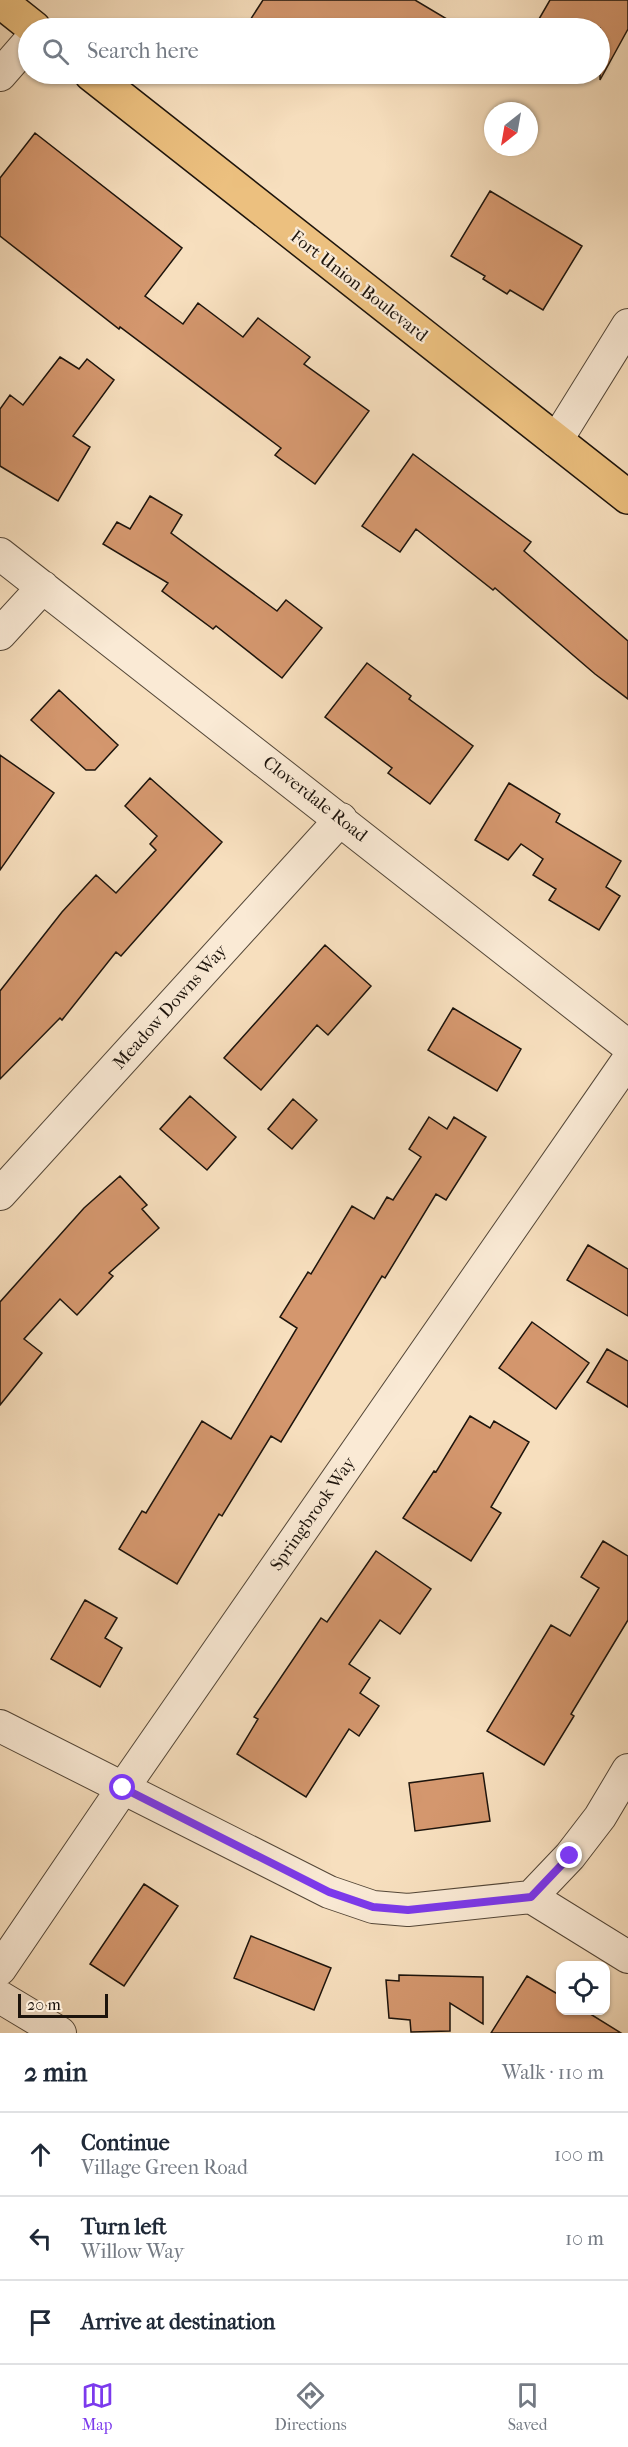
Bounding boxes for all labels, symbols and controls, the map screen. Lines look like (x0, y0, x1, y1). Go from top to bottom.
search box (18, 18, 610, 84)
icon: search (39, 35, 72, 68)
text: Search here (87, 38, 199, 64)
north arrow (484, 102, 538, 156)
street label: Fort Union Boulevard (286, 226, 432, 346)
street label: Cloverdale Road (259, 752, 371, 846)
street label: Meadow Downs Way (109, 939, 232, 1074)
street label: Springbrook Way (266, 1452, 361, 1575)
route start (109, 1774, 135, 1800)
route end (556, 1842, 582, 1868)
map controls (556, 1961, 610, 2015)
button: locate (556, 1961, 610, 2015)
scale bar (18, 1991, 108, 2018)
text: 20 m (27, 1995, 61, 2014)
text: 2 min (24, 2057, 87, 2088)
text: Walk · 110 m (502, 2061, 604, 2084)
text: Continue (81, 2130, 170, 2156)
icon: ahead (24, 2138, 57, 2171)
text: 100 m (554, 2143, 604, 2166)
text: Village Green Road (81, 2156, 248, 2179)
text: Turn left (81, 2214, 167, 2240)
icon: left (24, 2222, 57, 2255)
text: 10 m (565, 2227, 604, 2250)
text: Willow Way (81, 2240, 184, 2263)
icon: arrive (24, 2306, 57, 2339)
text: Arrive at destination (81, 2309, 275, 2335)
tab: Map (81, 2379, 114, 2434)
tab: Directions (275, 2379, 347, 2434)
tab: Saved (508, 2379, 547, 2434)

